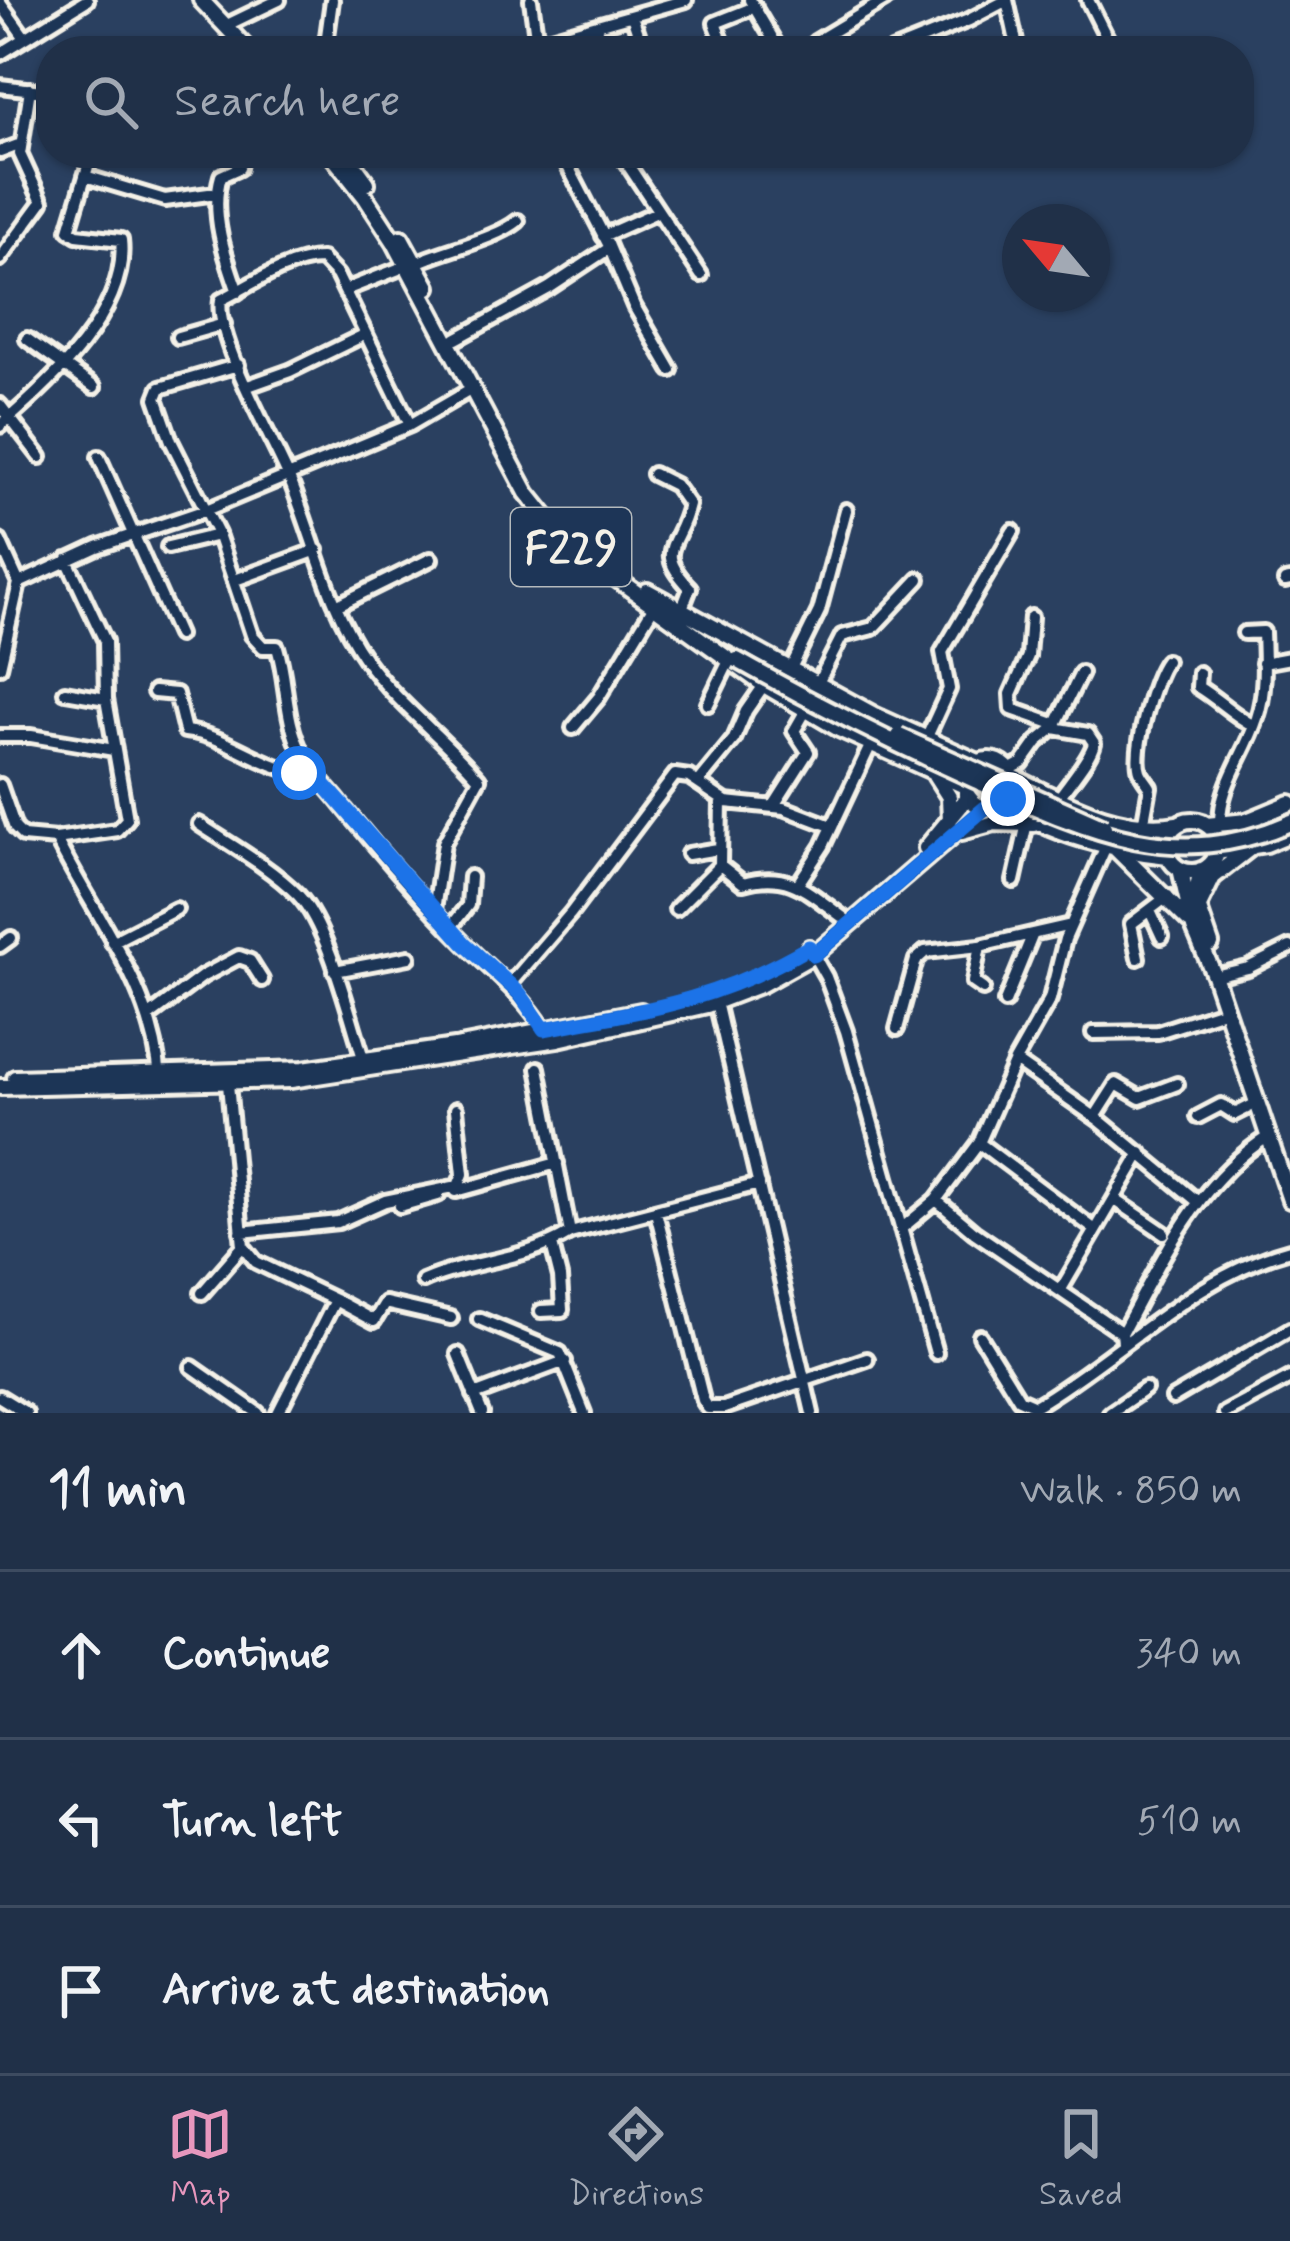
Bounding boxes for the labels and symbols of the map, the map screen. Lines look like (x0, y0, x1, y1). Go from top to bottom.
north arrow (1002, 204, 1110, 312)
road number: F229 (511, 508, 631, 586)
route start (272, 746, 326, 800)
route end (981, 772, 1035, 826)

